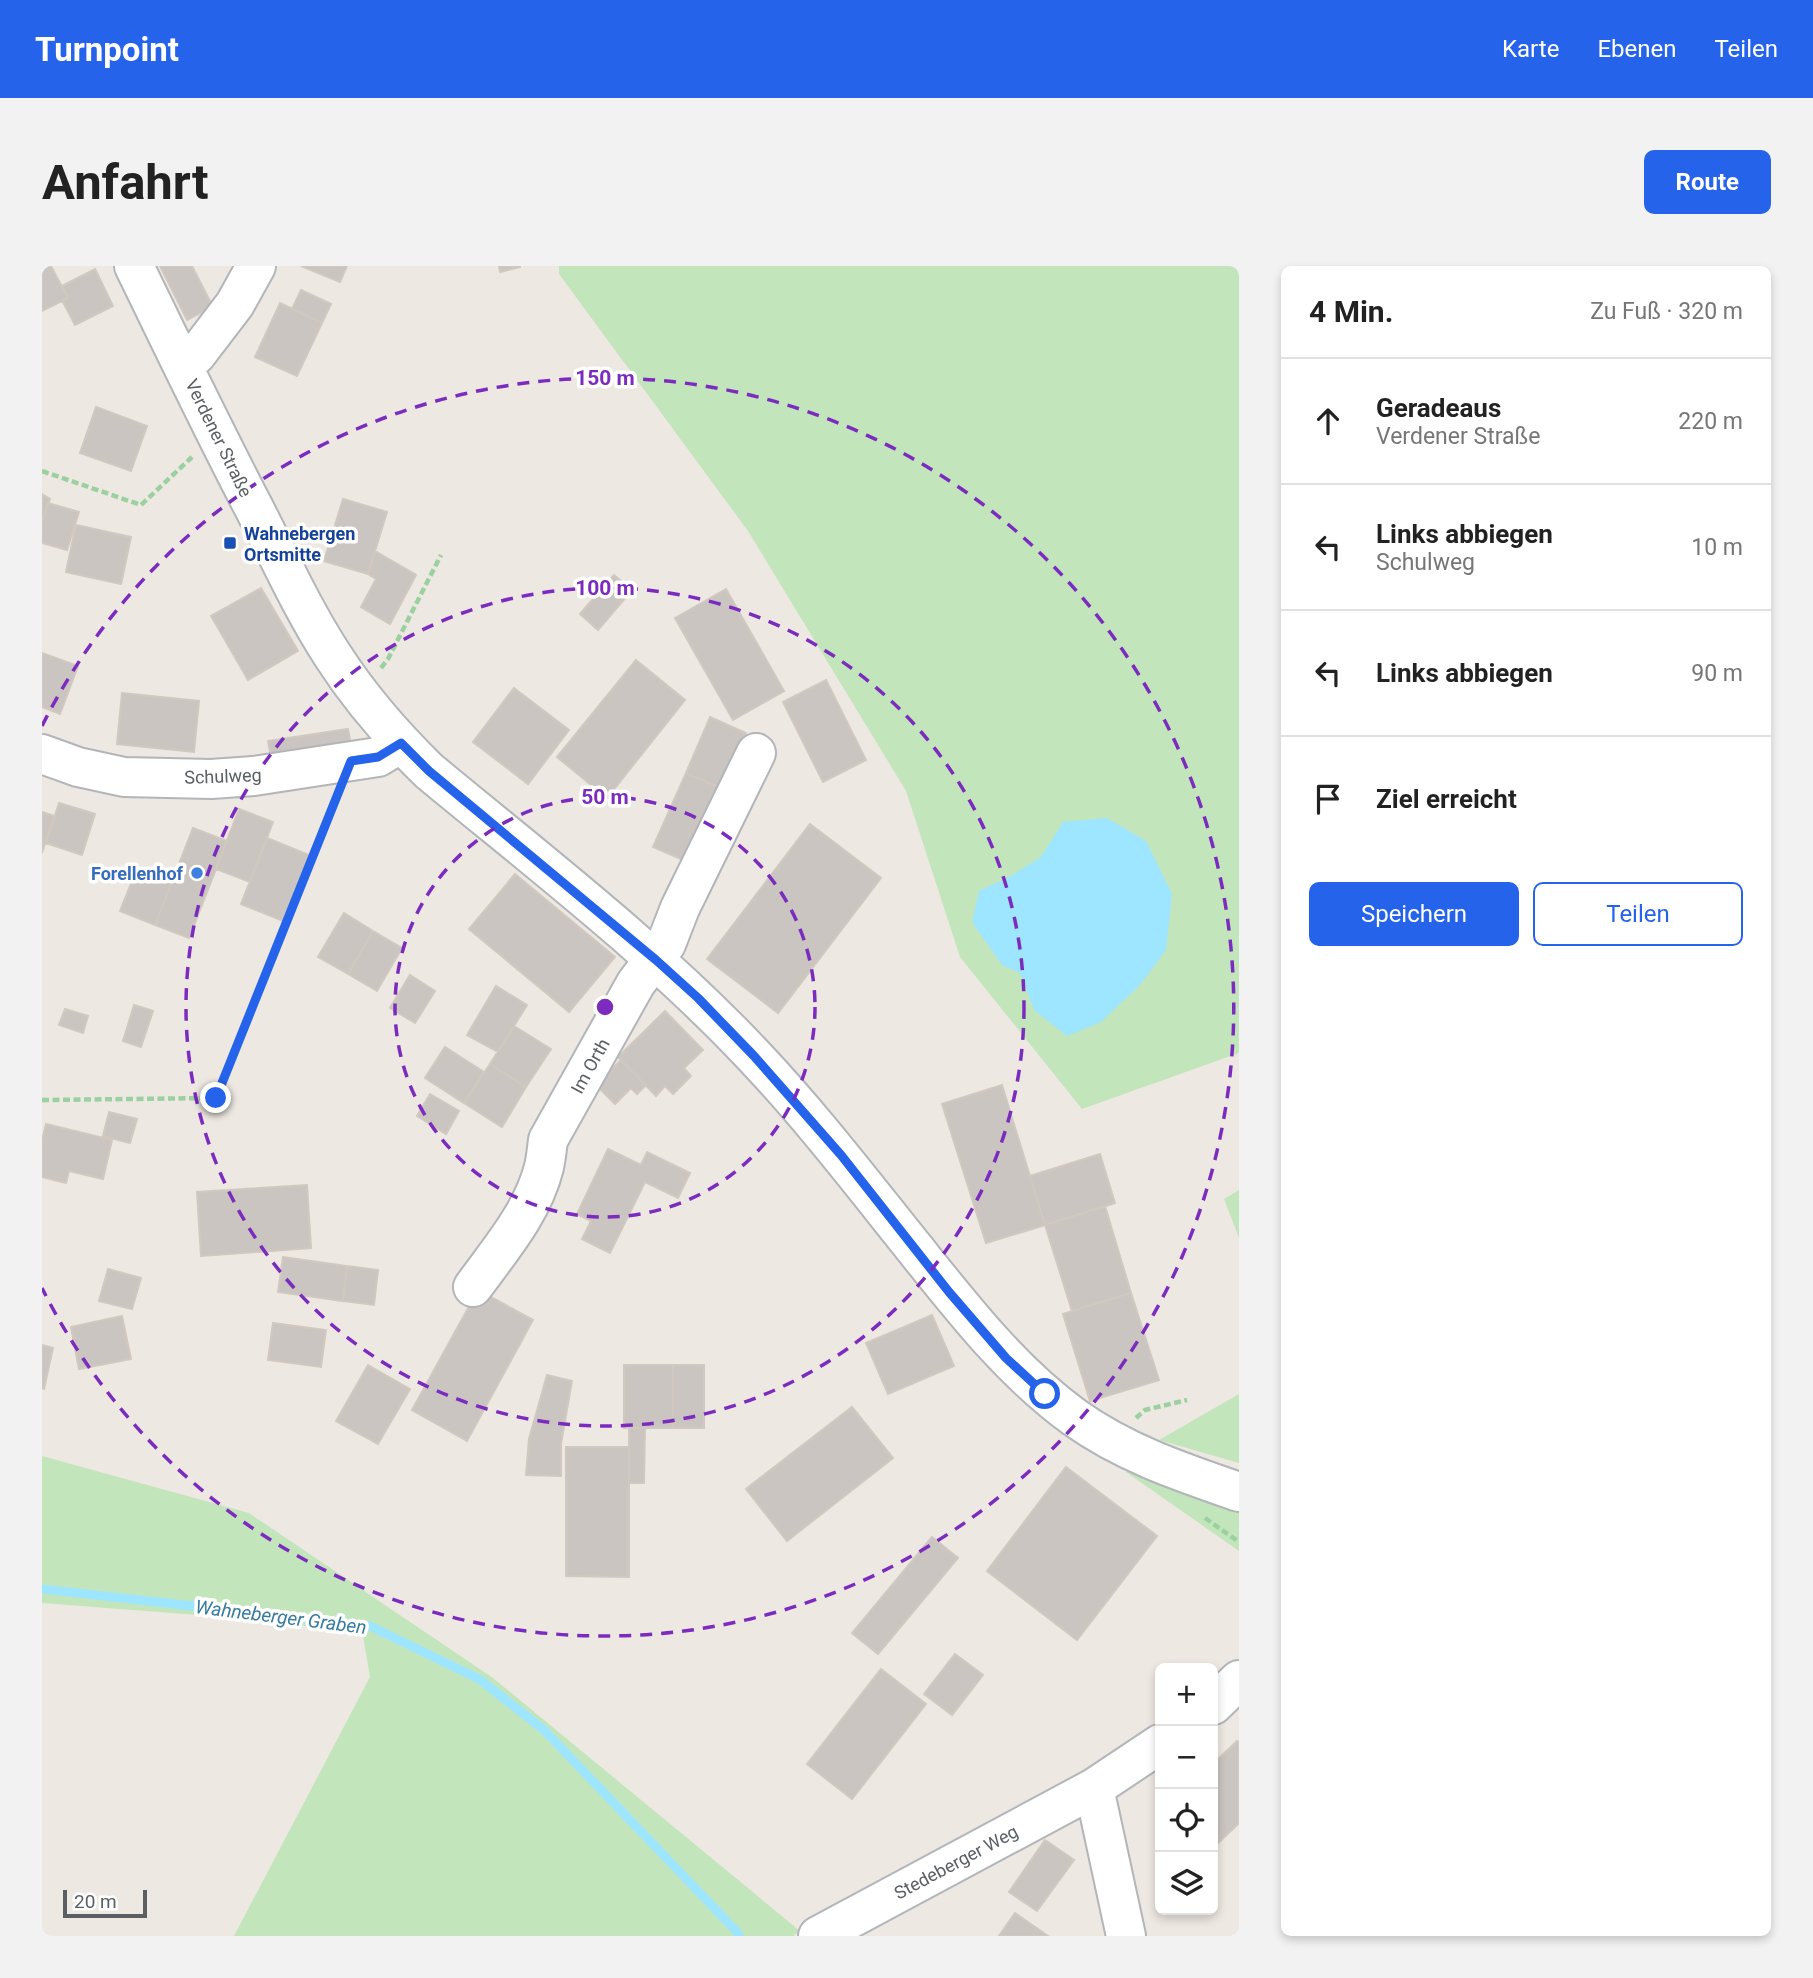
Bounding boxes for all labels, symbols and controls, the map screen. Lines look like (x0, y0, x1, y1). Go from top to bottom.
text: Turnpoint (35, 30, 179, 69)
text: Karte (1502, 35, 1559, 63)
text: Ebenen (1597, 35, 1676, 63)
text: Teilen (1714, 35, 1778, 63)
button: Route (1644, 150, 1771, 214)
text: Anfahrt (42, 154, 209, 211)
text: 4 Min. (1309, 294, 1393, 329)
text: Zu Fuß · 320 m (1590, 298, 1743, 325)
text: 150 m (575, 366, 635, 390)
street label: Verdener Straße (181, 376, 257, 500)
text: Geradeaus (1376, 393, 1501, 423)
icon: ahead (1309, 402, 1347, 440)
text: 220 m (1678, 408, 1743, 435)
text: Verdener Straße (1376, 423, 1540, 450)
text: Links abbiegen (1376, 519, 1553, 549)
place label: Wahnebergen Ortsmitte (244, 523, 355, 565)
icon: left (1309, 528, 1347, 566)
text: 10 m (1691, 534, 1743, 561)
marker: Wahnebergen Ortsmitte (222, 535, 238, 551)
text: Schulweg (1376, 549, 1475, 576)
text: 100 m (575, 576, 635, 600)
icon: left (1309, 654, 1347, 692)
text: Links abbiegen (1376, 658, 1553, 688)
text: 90 m (1691, 660, 1743, 687)
street label: Schulweg (184, 764, 262, 788)
icon: arrive (1309, 780, 1347, 818)
text: Ziel erreicht (1376, 784, 1517, 814)
text: 50 m (581, 785, 629, 809)
place label: Forellenhof (91, 863, 184, 884)
marker: Forellenhof (189, 865, 205, 881)
button: Speichern (1309, 882, 1519, 946)
button: Teilen (1533, 882, 1743, 946)
centre of rings (593, 995, 617, 1019)
street label: Im Orth (566, 1035, 614, 1097)
route end (200, 1082, 231, 1113)
route start (1029, 1378, 1060, 1409)
water label: Wahneberger Graben (194, 1595, 368, 1639)
map controls (1155, 1663, 1218, 1915)
button: + (1155, 1663, 1218, 1726)
button: − (1155, 1726, 1218, 1789)
button: locate (1155, 1789, 1218, 1852)
street label: Stedeberger Weg (891, 1821, 1021, 1903)
button: layers (1155, 1852, 1218, 1915)
scale bar (63, 1887, 147, 1919)
text: 20 m (74, 1890, 117, 1913)

